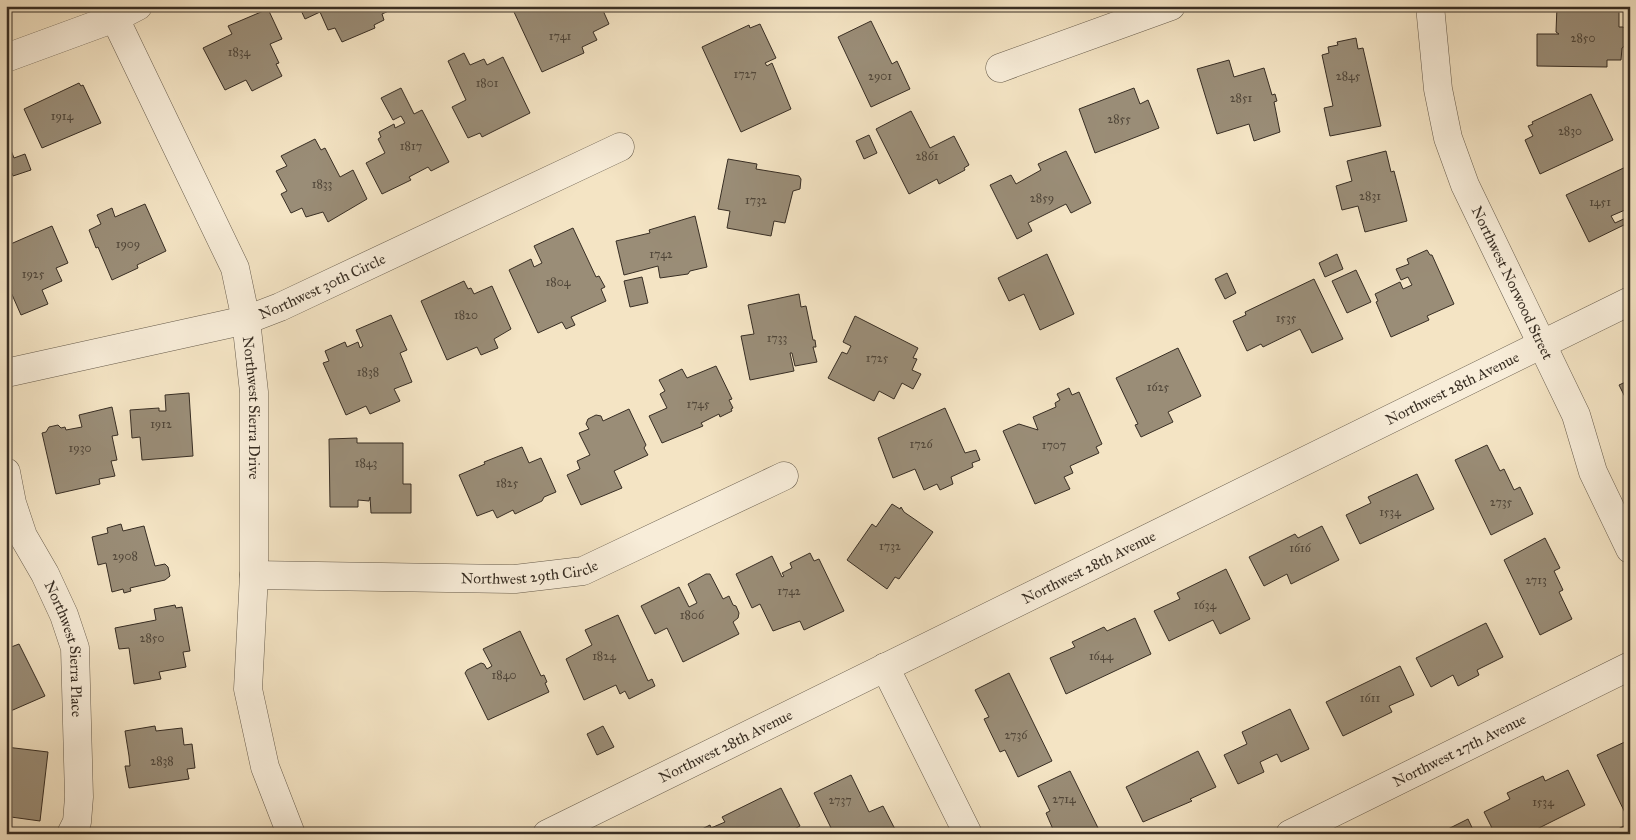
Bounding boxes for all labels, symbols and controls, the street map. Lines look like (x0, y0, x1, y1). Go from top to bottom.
house number: 1741 (549, 29, 571, 43)
house number: 2850 (1571, 31, 1595, 45)
house number: 1834 (228, 45, 251, 59)
house number: 1727 (733, 67, 757, 81)
house number: 2901 (868, 69, 892, 83)
house number: 2845 (1336, 69, 1361, 83)
house number: 1801 (476, 76, 499, 90)
house number: 2851 (1230, 91, 1253, 105)
house number: 1914 (51, 109, 74, 123)
house number: 2855 (1107, 112, 1131, 126)
house number: 2830 (1558, 124, 1582, 138)
house number: 1817 (400, 139, 422, 153)
house number: 2861 (915, 149, 939, 163)
house number: 1833 (312, 177, 333, 191)
house number: 2831 (1359, 189, 1381, 203)
house number: 2859 (1030, 191, 1054, 205)
house number: 1732 (745, 193, 767, 207)
house number: 1451 (1589, 195, 1611, 209)
street label: Northwest Norwood Street (1468, 203, 1557, 363)
house number: 1909 (116, 237, 140, 251)
house number: 1742 (649, 247, 673, 261)
street label: Northwest 30th Circle (256, 250, 388, 323)
house number: 1925 (22, 267, 45, 281)
house number: 1804 (546, 275, 571, 289)
house number: 1820 (454, 308, 478, 322)
house number: 1535 (1276, 311, 1297, 325)
house number: 1733 (767, 331, 788, 345)
street label: Northwest Sierra Drive (239, 335, 263, 480)
street label: Northwest 28th Avenue (1383, 348, 1522, 429)
house number: 1725 (866, 351, 889, 365)
house number: 1838 (357, 365, 379, 379)
house number: 1625 (1147, 380, 1170, 394)
house number: 1745 (686, 397, 710, 411)
house number: 1912 (150, 417, 172, 431)
house number: 1726 (909, 437, 933, 451)
house number: 1707 (1042, 438, 1066, 452)
house number: 1930 (69, 441, 91, 455)
house number: 1843 (355, 456, 378, 470)
house number: 1825 (496, 476, 519, 490)
house number: 2735 (1490, 495, 1513, 509)
house number: 1534 (1379, 505, 1401, 519)
street label: Northwest 28th Avenue (1019, 527, 1159, 608)
house number: 1732 (879, 539, 901, 553)
house number: 1616 (1289, 541, 1312, 555)
house number: 2908 (112, 549, 138, 563)
street label: Northwest 29th Circle (461, 556, 601, 588)
house number: 2713 (1525, 573, 1547, 587)
street label: Northwest Sierra Place (40, 578, 86, 717)
house number: 1742 (777, 584, 801, 598)
house number: 1634 (1194, 598, 1216, 612)
house number: 1806 (680, 608, 705, 622)
house number: 2850 (140, 631, 164, 645)
house number: 1824 (592, 649, 616, 663)
house number: 1644 (1089, 649, 1113, 663)
house number: 1840 (492, 668, 516, 682)
house number: 1611 (1360, 691, 1380, 705)
street label: Northwest 28th Avenue (656, 706, 795, 787)
street label: Northwest 27th Avenue (1390, 710, 1529, 791)
house number: 2736 (1005, 728, 1028, 742)
house number: 2838 (150, 754, 174, 768)
house number: 2714 (1052, 792, 1076, 806)
house number: 2737 (828, 793, 852, 807)
house number: 1534 (1532, 795, 1554, 809)

